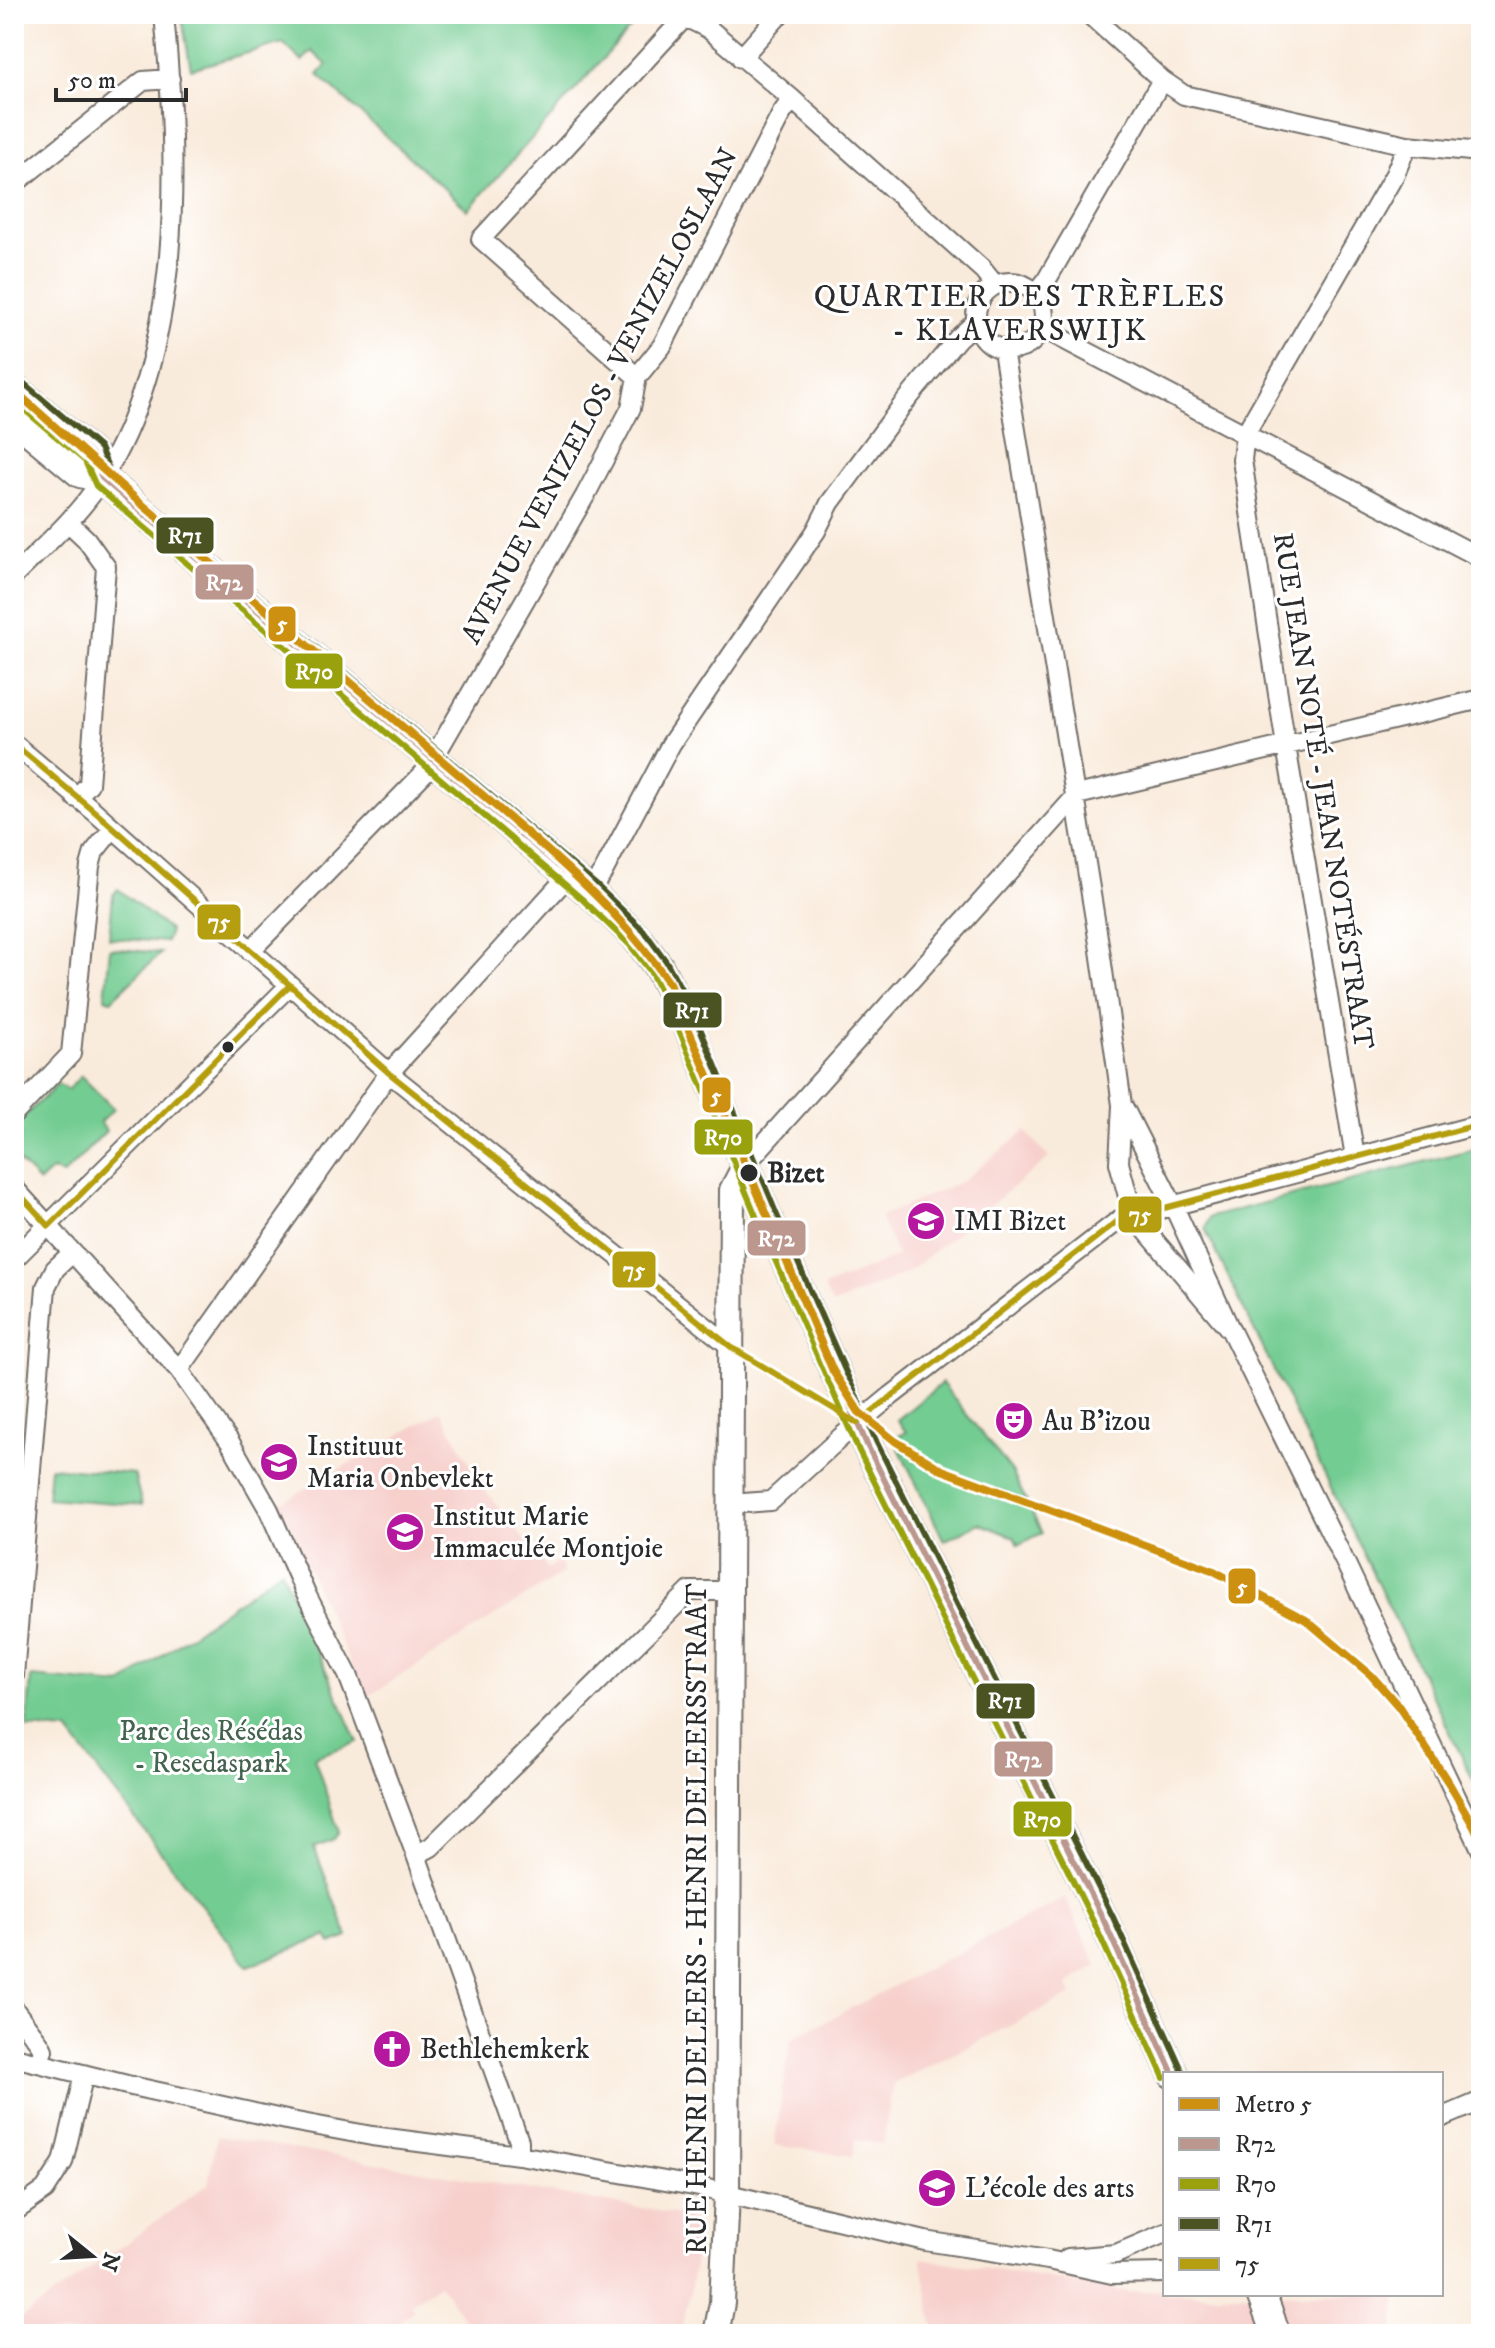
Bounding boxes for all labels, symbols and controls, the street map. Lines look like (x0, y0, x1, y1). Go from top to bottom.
scale bar (56, 52, 186, 102)
text: 50 m (68, 66, 116, 96)
street label: AVENUE VENIZELOS - VENIZELOSLAAN (454, 142, 746, 650)
district label: QUARTIER DES TRÈFLES - KLAVERSWIJK (814, 278, 1226, 350)
line badge: R71 (155, 516, 215, 555)
text: R71 (168, 523, 202, 550)
street label: RUE JEAN NOTÉ - JEAN NOTÉSTRAAT (1265, 530, 1381, 1052)
line badge: R72 (194, 563, 255, 601)
text: R72 (205, 570, 244, 597)
line badge: 5 (267, 605, 297, 643)
text: 5 (276, 611, 288, 638)
line badge: R70 (284, 652, 344, 690)
text: R70 (295, 659, 333, 686)
line badge: 75 (196, 903, 242, 941)
text: 75 (208, 909, 230, 936)
line badge: R71 (662, 991, 723, 1029)
text: R71 (675, 998, 709, 1025)
unlabelled marker (220, 1039, 236, 1055)
line badge: 5 (701, 1076, 732, 1114)
text: 5 (710, 1083, 722, 1110)
line badge: R70 (693, 1118, 754, 1156)
text: R70 (704, 1125, 742, 1152)
place label: Bizet (767, 1156, 825, 1191)
marker: Bizet (738, 1162, 760, 1184)
line badge: 75 (1117, 1195, 1163, 1234)
school or university icon: IMI Bizet (905, 1200, 947, 1242)
text: 75 (1129, 1202, 1151, 1229)
place label: IMI Bizet (954, 1204, 1066, 1239)
line badge: R72 (746, 1219, 807, 1257)
text: R72 (757, 1226, 796, 1253)
line badge: 75 (611, 1250, 657, 1289)
text: 75 (623, 1257, 645, 1284)
theatre icon: Au B'izou (993, 1400, 1035, 1442)
place label: Au B'izou (1042, 1404, 1151, 1439)
place label: Instituut Maria Onbevlekt (307, 1429, 494, 1496)
school or university icon: Instituut Maria Onbevlekt (258, 1441, 300, 1483)
place label: Institut Marie Immaculée Montjoie (433, 1499, 663, 1566)
school or university icon: Institut Marie Immaculée Montjoie (384, 1511, 426, 1553)
line badge: 5 (1227, 1567, 1257, 1605)
text: 5 (1236, 1574, 1248, 1601)
street label: RUE HENRI DELEERS - HENRI DELEERSSTRAAT (680, 1583, 715, 2255)
line badge: R71 (975, 1682, 1036, 1720)
text: R71 (988, 1688, 1022, 1715)
park label: Parc des Résédas - Resedaspark (119, 1714, 303, 1781)
line badge: R72 (993, 1740, 1054, 1778)
text: R72 (1004, 1747, 1043, 1774)
line badge: R70 (1012, 1800, 1073, 1838)
text: R70 (1023, 1807, 1061, 1834)
church icon: Bethlehemkerk (371, 2028, 413, 2070)
place label: Bethlehemkerk (420, 2032, 590, 2067)
legend (1163, 2072, 1443, 2296)
text: Metro 5 (1235, 2090, 1312, 2120)
text: R72 (1235, 2130, 1276, 2160)
school or university icon: L'école des arts (916, 2167, 958, 2209)
text: R70 (1235, 2170, 1277, 2200)
place label: L'école des arts (965, 2171, 1134, 2206)
text: R71 (1235, 2210, 1272, 2240)
north arrow (52, 2216, 132, 2296)
text: N (94, 2249, 125, 2274)
text: 75 (1235, 2250, 1260, 2280)

